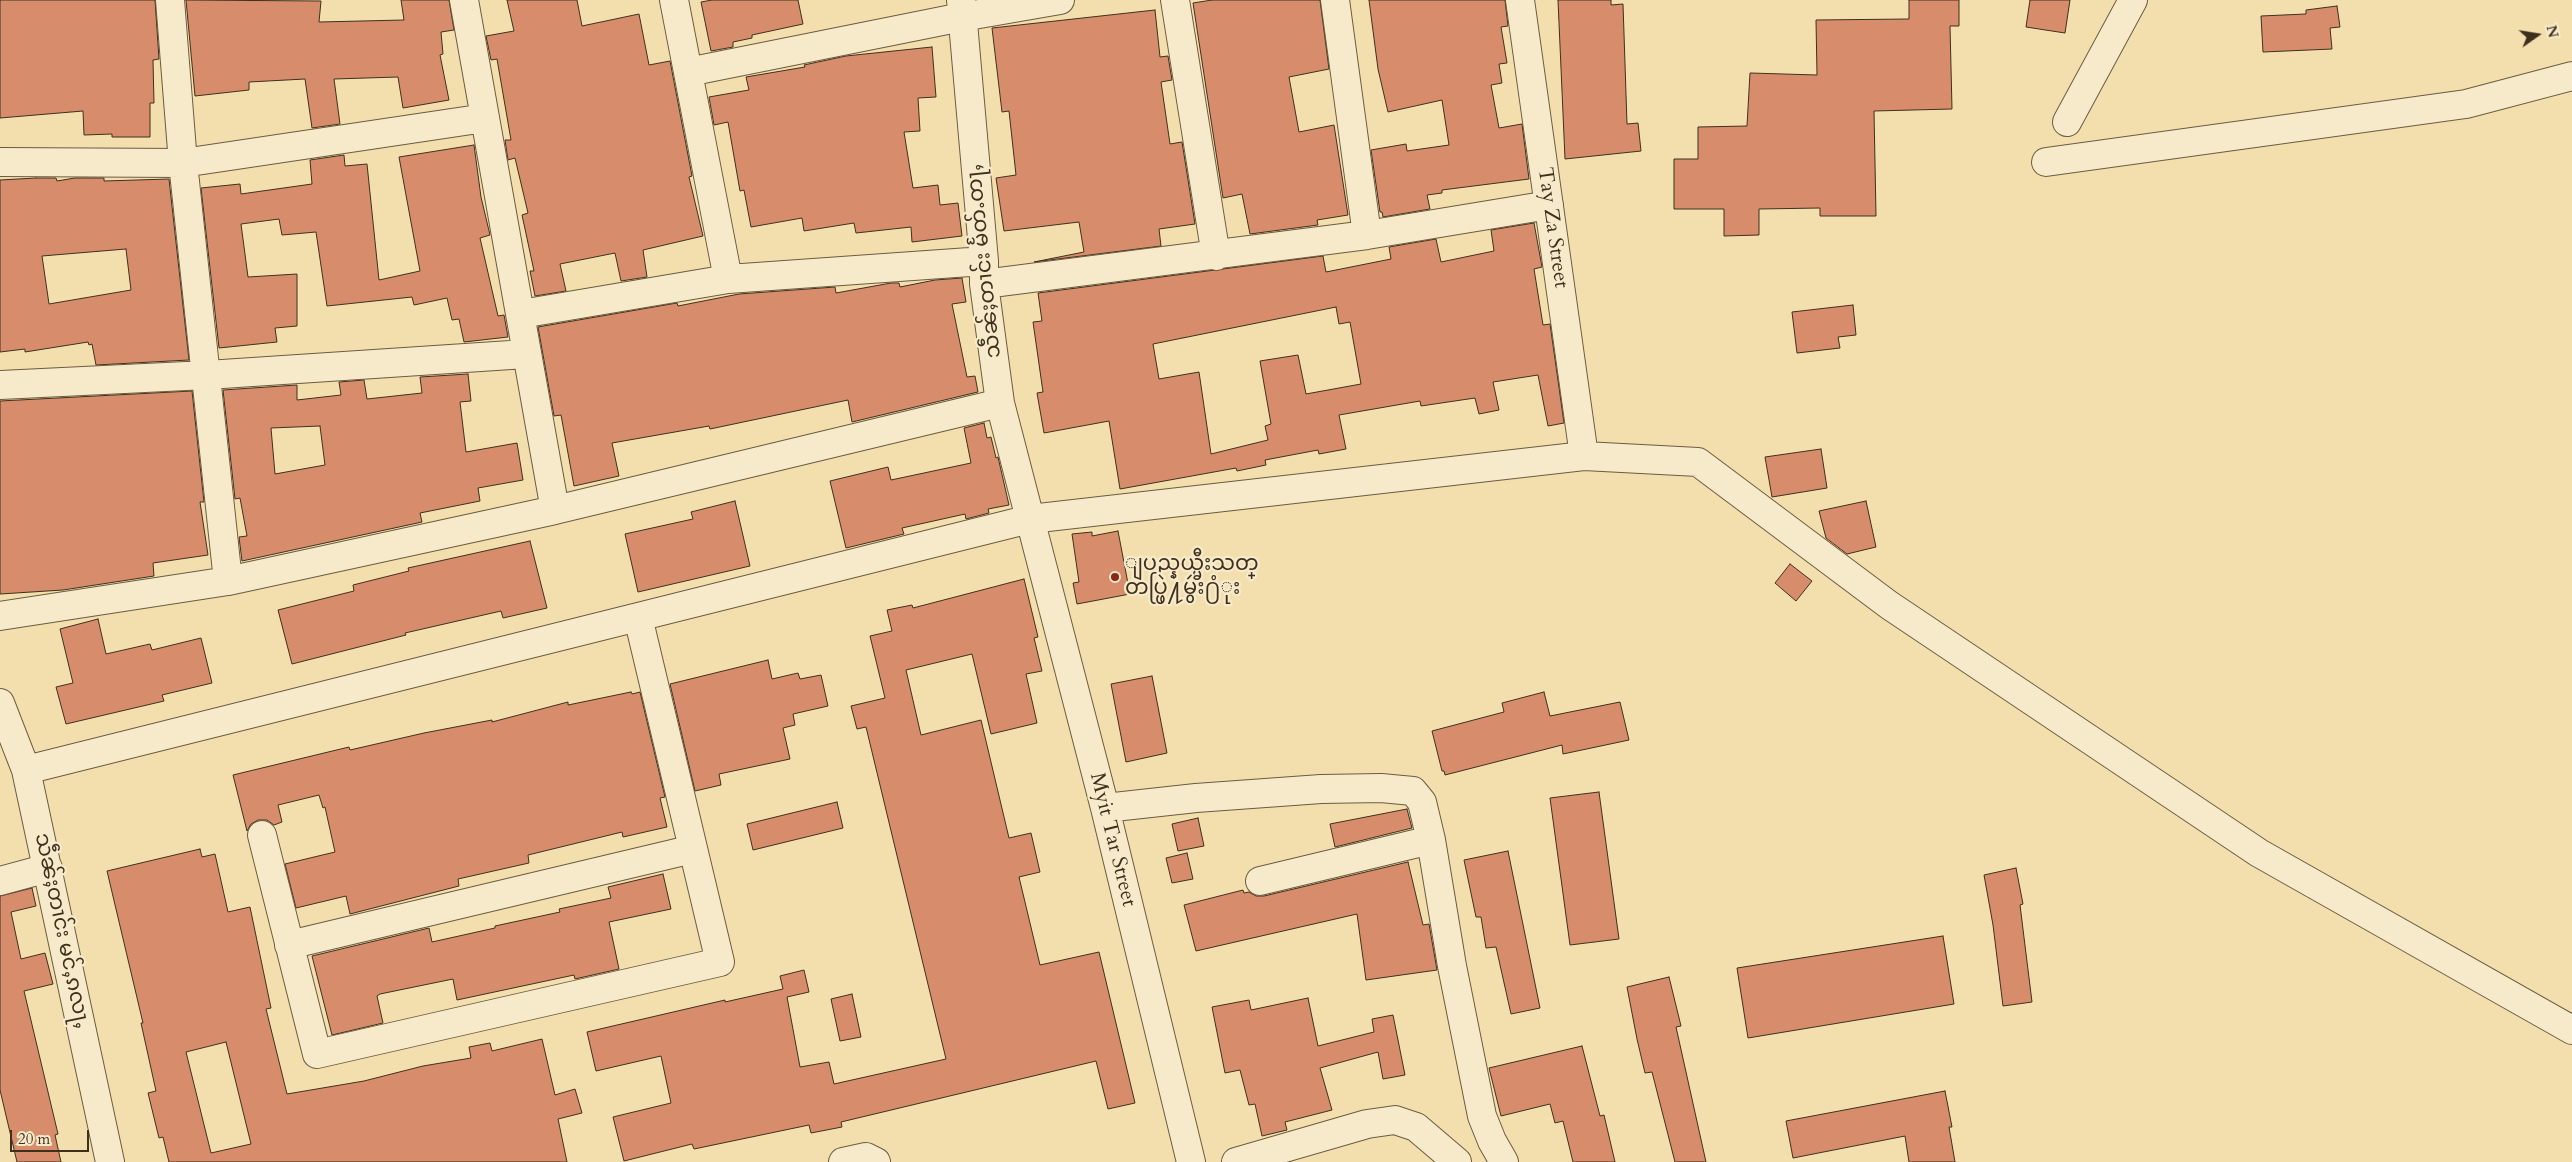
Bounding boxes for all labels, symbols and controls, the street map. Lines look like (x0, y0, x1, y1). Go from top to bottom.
north arrow (2512, 10, 2562, 60)
text: N (2541, 23, 2563, 40)
street label: သဵၼ်ႈတၢင်း မႅတ်ႉတႃႇ (962, 163, 1008, 359)
street label: Tay Za Street (1531, 166, 1573, 290)
place label: ျပည္နယ္မီးသတ္ တပ္ဖြဲ႔မွဴး႐ံုး (1125, 552, 1259, 602)
marker: ျပည္နယ္မီးသတ္ တပ္ဖြဲ႔မွဴး႐ံုး (1109, 571, 1121, 583)
street label: Myit Tar Street (1083, 770, 1141, 910)
street label: သဵၼ်ႈတၢင်း မင်ႇၵလႃႇ (28, 831, 94, 1031)
scale bar (12, 1120, 91, 1152)
text: 20 m (18, 1129, 50, 1149)

